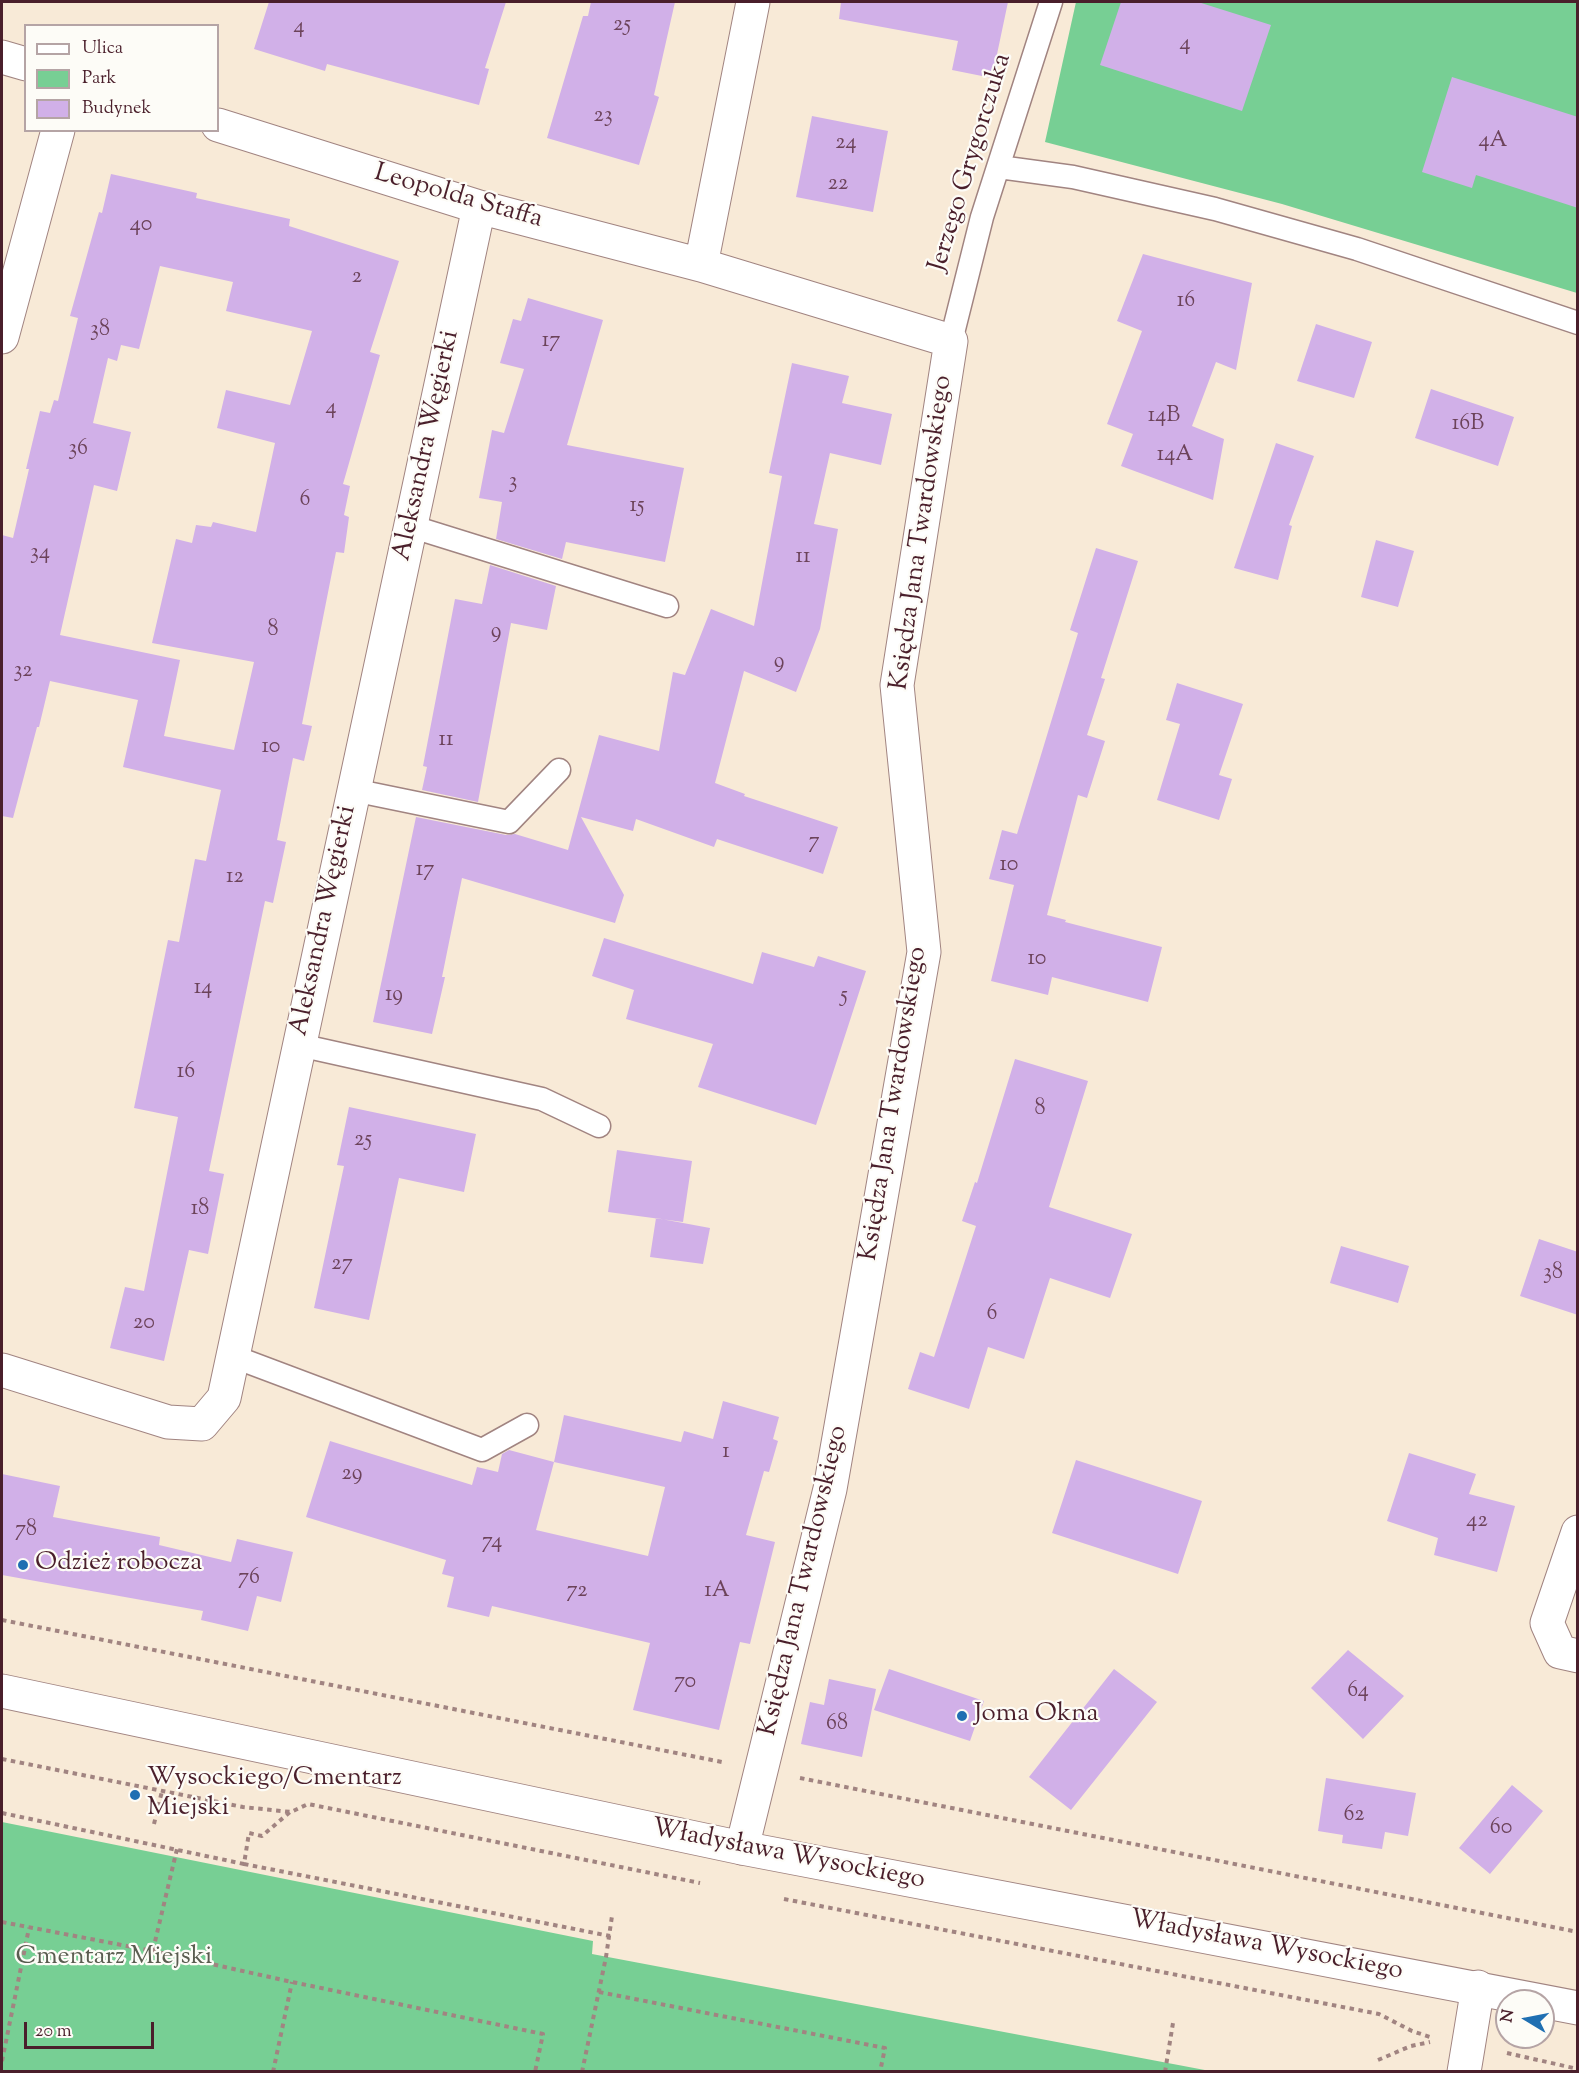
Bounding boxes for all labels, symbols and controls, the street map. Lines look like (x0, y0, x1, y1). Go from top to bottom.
house number: 25 (613, 13, 631, 39)
house number: 4 (293, 15, 305, 41)
legend (24, 24, 219, 132)
house number: 4 (1179, 32, 1191, 58)
text: Ulica (82, 36, 123, 62)
street label: Jerzego Grygorczuka (924, 50, 1020, 276)
text: Park (82, 66, 116, 92)
text: Budynek (82, 96, 151, 122)
house number: 23 (593, 104, 613, 130)
house number: 4A (1479, 129, 1507, 155)
house number: 24 (835, 131, 857, 157)
street label: Leopolda Staffa (370, 159, 546, 237)
house number: 22 (828, 172, 848, 198)
house number: 40 (130, 213, 152, 239)
house number: 2 (352, 265, 362, 291)
house number: 16 (1177, 289, 1195, 315)
house number: 38 (90, 318, 110, 344)
street label: Aleksandra Węgierki (388, 328, 468, 564)
house number: 17 (542, 329, 560, 355)
street label: Księdza Jana Twardowskiego (885, 374, 961, 692)
house number: 4 (325, 396, 337, 422)
house number: 14B (1148, 404, 1180, 430)
house number: 16B (1452, 412, 1484, 438)
house number: 36 (68, 437, 88, 463)
house number: 14A (1157, 443, 1193, 469)
house number: 3 (509, 470, 517, 496)
house number: 6 (300, 488, 310, 514)
house number: 15 (629, 494, 645, 520)
house number: 34 (30, 541, 50, 567)
house number: 11 (796, 545, 810, 571)
house number: 8 (268, 618, 278, 644)
house number: 9 (491, 620, 501, 646)
house number: 9 (774, 650, 784, 676)
house number: 32 (13, 659, 33, 685)
house number: 11 (439, 728, 453, 754)
house number: 10 (262, 735, 280, 761)
street label: Aleksandra Węgierki (285, 803, 365, 1039)
house number: 7 (808, 830, 820, 856)
house number: 10 (1000, 853, 1018, 879)
house number: 17 (416, 858, 434, 884)
house number: 12 (226, 865, 244, 891)
street label: Księdza Jana Twardowskiego (855, 945, 935, 1263)
house number: 10 (1028, 947, 1046, 973)
house number: 14 (194, 976, 212, 1002)
house number: 19 (385, 983, 403, 1009)
house number: 5 (840, 984, 848, 1010)
house number: 16 (177, 1060, 195, 1086)
house number: 8 (1035, 1097, 1045, 1123)
house number: 25 (354, 1128, 372, 1154)
house number: 18 (191, 1197, 209, 1223)
house number: 27 (331, 1252, 353, 1278)
house number: 38 (1543, 1261, 1563, 1287)
house number: 6 (987, 1302, 997, 1328)
house number: 20 (133, 1311, 155, 1337)
street label: Księdza Jana Twardowskiego (754, 1423, 856, 1739)
house number: 1 (722, 1440, 730, 1466)
house number: 29 (342, 1462, 362, 1488)
house number: 42 (1466, 1509, 1488, 1535)
house number: 78 (15, 1518, 37, 1544)
house number: 74 (482, 1530, 502, 1556)
place label: Odzież robocza (35, 1549, 202, 1581)
marker: Odzież robocza (16, 1558, 30, 1572)
house number: 76 (238, 1566, 260, 1592)
house number: 72 (566, 1579, 588, 1605)
house number: 1A (704, 1579, 730, 1605)
house number: 70 (674, 1670, 696, 1696)
house number: 64 (1347, 1679, 1369, 1705)
place label: Joma Okna (974, 1700, 1098, 1732)
marker: Joma Okna (955, 1709, 969, 1723)
house number: 68 (826, 1712, 848, 1738)
place label: Wysockiego/Cmentarz Miejski (147, 1764, 402, 1826)
marker: Wysockiego/Cmentarz Miejski (128, 1788, 142, 1802)
house number: 62 (1343, 1803, 1365, 1829)
street label: Władysława Wysockiego (649, 1814, 927, 1898)
house number: 60 (1490, 1816, 1512, 1842)
street label: Władysława Wysockiego (1127, 1905, 1405, 1989)
park label: Cmentarz Miejski (16, 1943, 212, 1975)
north arrow (1495, 1989, 1555, 2049)
text: N (1496, 2008, 1521, 2024)
scale bar (27, 2010, 158, 2048)
text: 20 m (35, 2019, 72, 2045)

